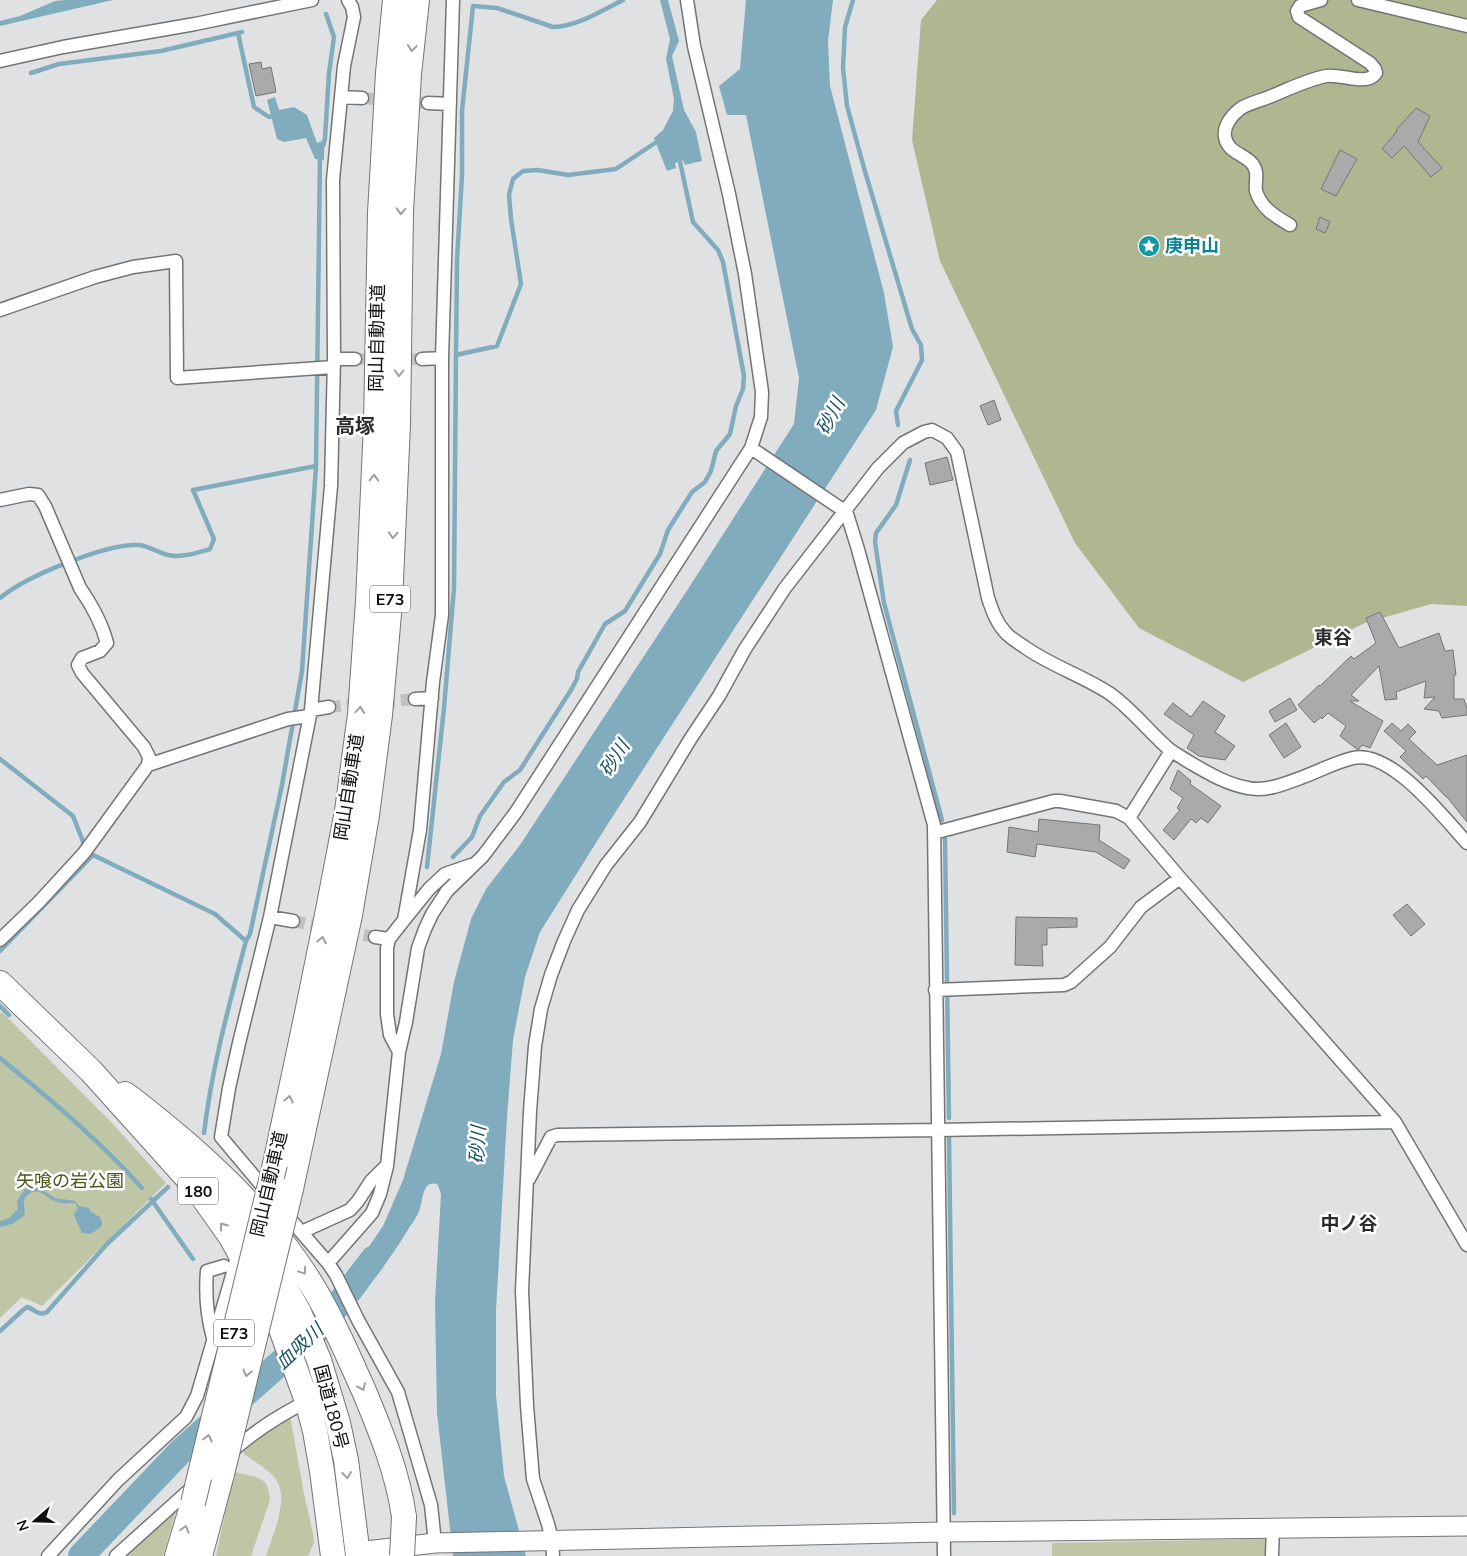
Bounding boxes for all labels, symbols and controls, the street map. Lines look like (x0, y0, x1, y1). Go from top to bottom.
one-way arrow (407, 45, 418, 53)
one-way arrow (396, 207, 406, 215)
place icon: 庚申山 (1137, 234, 1161, 258)
place label: 庚申山 (1165, 234, 1219, 257)
street label: 岡山自動車道 (364, 284, 389, 392)
one-way arrow (394, 370, 404, 377)
water label: 砂川 (810, 392, 850, 438)
district label: 高塚 (335, 413, 375, 438)
one-way arrow (368, 474, 379, 482)
one-way arrow (387, 532, 398, 540)
road number: E73 (370, 586, 410, 612)
district label: 東谷 (1314, 625, 1352, 649)
one-way arrow (354, 706, 365, 714)
street label: 岡山自動車道 (329, 732, 368, 842)
water label: 砂川 (594, 734, 635, 780)
one-way arrow (316, 935, 327, 944)
one-way arrow (283, 1094, 294, 1103)
water label: 砂川 (464, 1123, 490, 1165)
street label: 岡山自動車道 (245, 1129, 292, 1239)
park label: 矢喰の岩公園 (16, 1169, 124, 1192)
road number: 180 (178, 1178, 218, 1204)
district label: 中ノ谷 (1320, 1211, 1378, 1235)
one-way arrow (220, 1222, 229, 1232)
one-way arrow (297, 1266, 306, 1275)
water label: 血吸川 (270, 1316, 329, 1374)
road number: E73 (214, 1320, 254, 1346)
street label: 国道180号 (309, 1362, 354, 1452)
one-way arrow (242, 1368, 253, 1377)
one-way arrow (355, 1382, 366, 1391)
one-way arrow (202, 1434, 213, 1443)
one-way arrow (342, 1471, 352, 1480)
north arrow (10, 1496, 60, 1546)
text: N (13, 1517, 33, 1533)
one-way arrow (179, 1525, 190, 1534)

